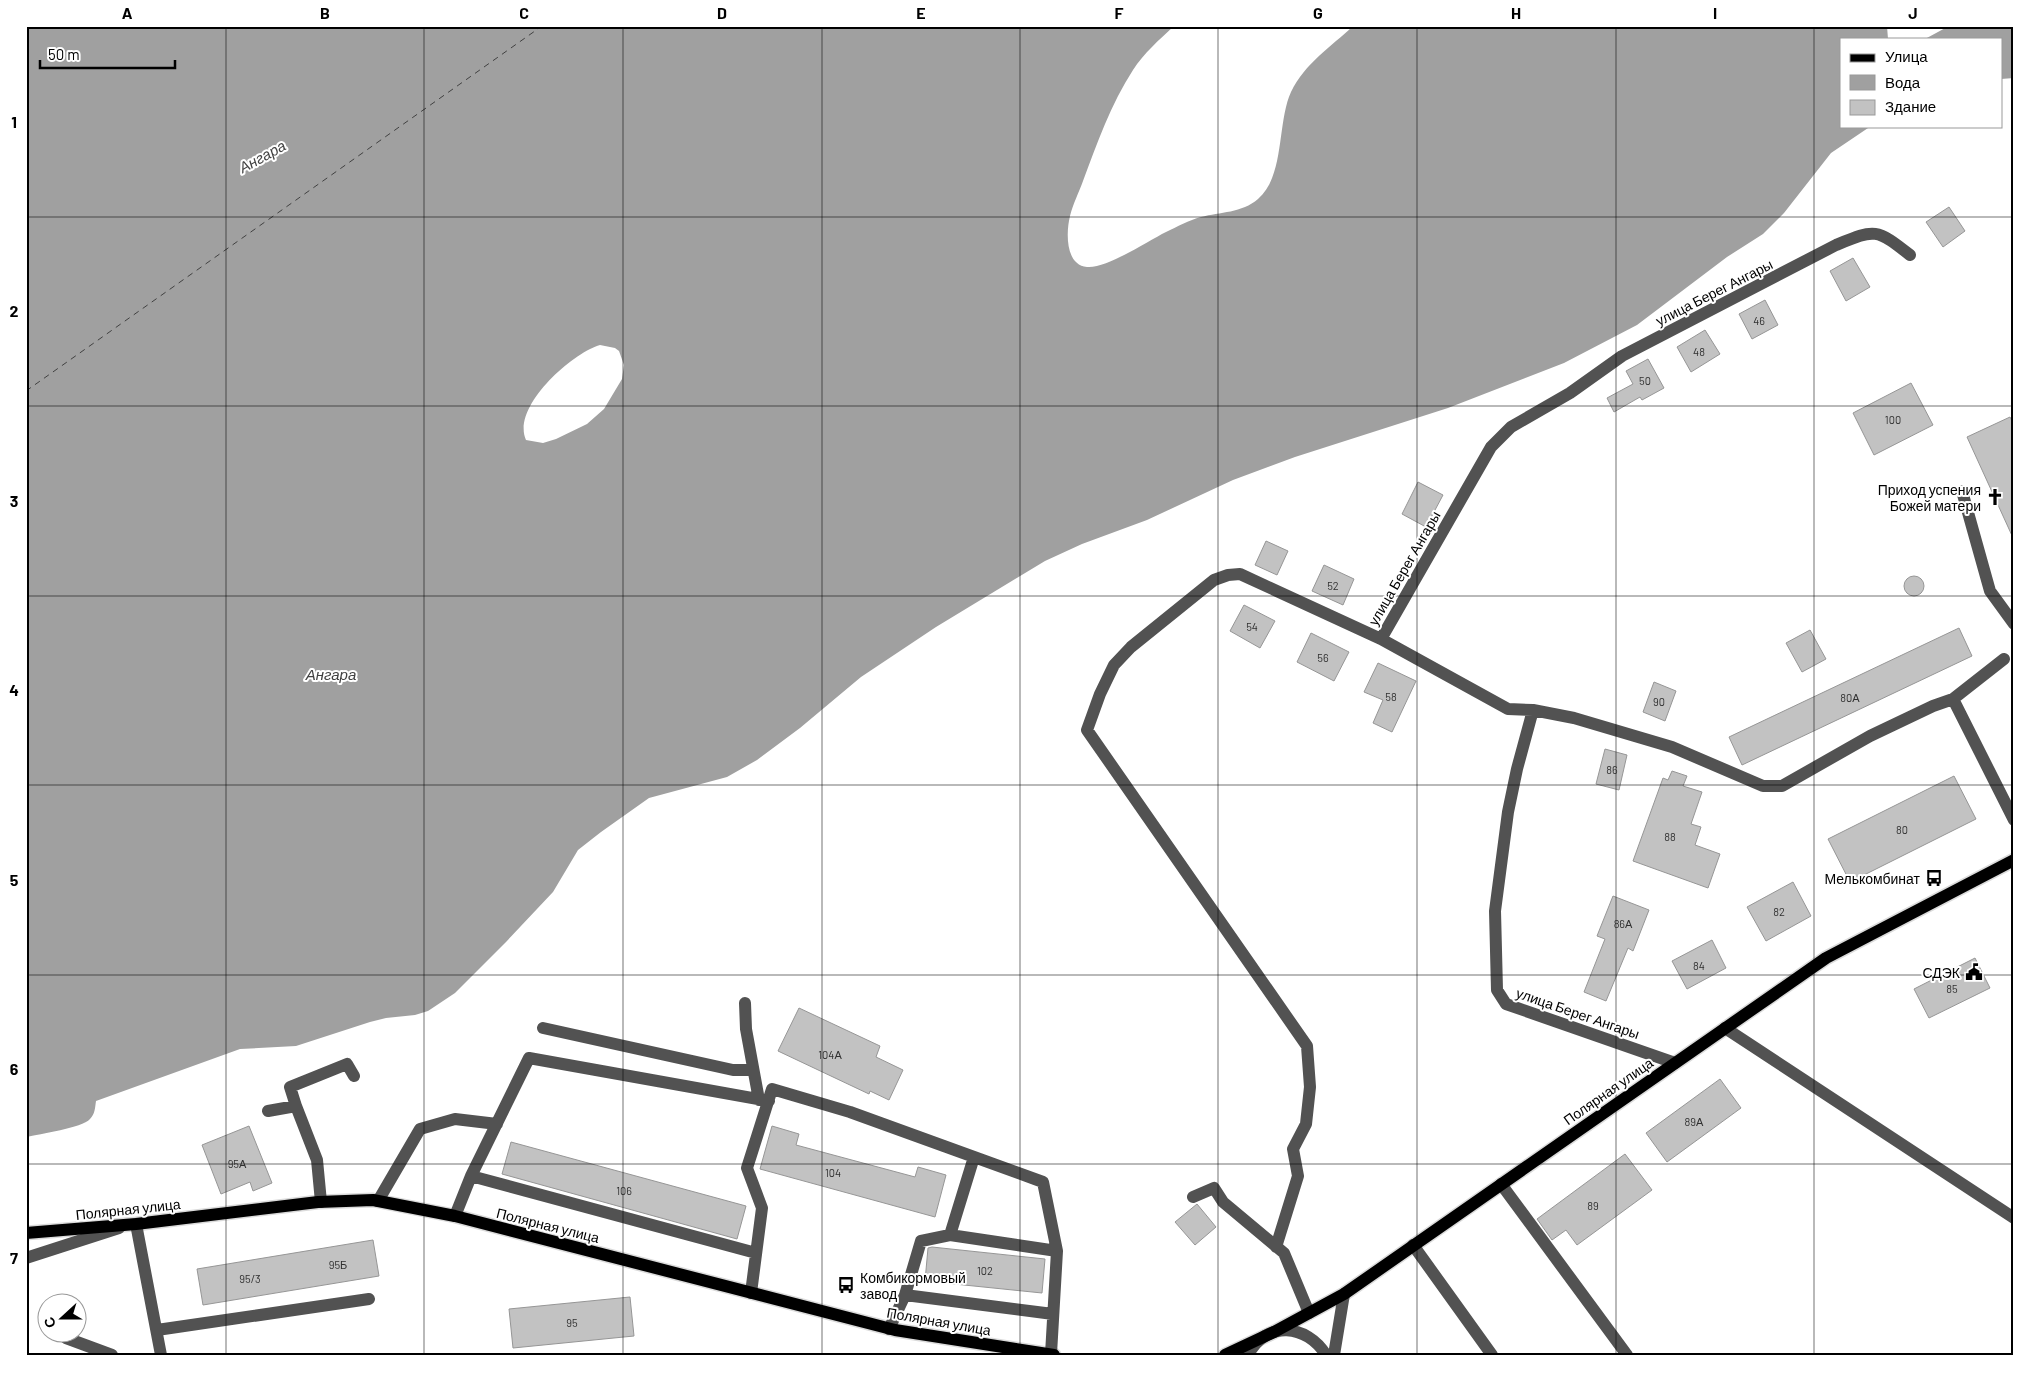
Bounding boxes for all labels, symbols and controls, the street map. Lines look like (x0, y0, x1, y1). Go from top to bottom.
text: A (122, 3, 133, 22)
text: B (320, 3, 330, 22)
text: C (519, 3, 529, 22)
text: D (717, 3, 727, 22)
text: E (916, 3, 926, 22)
text: F (1115, 3, 1124, 22)
text: G (1313, 3, 1323, 22)
text: H (1511, 3, 1521, 22)
text: I (1713, 3, 1717, 22)
text: J (1908, 3, 1918, 22)
scale bar (40, 38, 175, 70)
legend (1840, 38, 2002, 128)
text: 50 m (48, 45, 80, 63)
text: Улица (1885, 47, 1928, 65)
text: Вода (1885, 73, 1921, 91)
text: Здание (1885, 97, 1936, 115)
text: 1 (11, 112, 17, 131)
water label: Ангара (235, 136, 288, 177)
street label: улица Берег Ангары (1653, 255, 1775, 329)
text: 2 (10, 301, 19, 320)
house number: 46 (1753, 314, 1765, 327)
house number: 48 (1693, 345, 1705, 358)
house number: 50 (1639, 374, 1651, 387)
house number: 100 (1885, 413, 1901, 426)
place label: Приход успения Божей матери (1878, 481, 1981, 514)
church icon: Приход успения Божей матери (1985, 487, 2005, 507)
text: 3 (10, 491, 18, 510)
street label: улица Берег Ангары (1364, 508, 1444, 628)
house number: 52 (1327, 579, 1339, 592)
house number: 54 (1246, 620, 1258, 633)
house number: 56 (1317, 651, 1329, 664)
water label: Ангара (305, 665, 356, 683)
text: 4 (9, 680, 19, 699)
house number: 58 (1385, 690, 1397, 703)
house number: 80А (1840, 691, 1860, 704)
house number: 90 (1653, 695, 1665, 708)
house number: 86 (1606, 763, 1618, 776)
house number: 80 (1896, 823, 1908, 836)
house number: 88 (1664, 830, 1676, 843)
bus stop icon: Мелькомбинат (1924, 868, 1944, 888)
text: 5 (10, 870, 19, 889)
place label: Мелькомбинат (1824, 870, 1921, 887)
house number: 82 (1773, 905, 1785, 918)
house number: 86А (1614, 917, 1633, 930)
house number: 84 (1693, 959, 1705, 972)
public building icon: СДЭК (1964, 962, 1984, 982)
place label: СДЭК (1922, 964, 1961, 981)
house number: 85 (1946, 982, 1958, 995)
street label: улица Берег Ангары (1514, 984, 1642, 1042)
house number: 104А (818, 1048, 842, 1061)
street label: Полярная улица (1560, 1054, 1656, 1128)
text: 6 (10, 1059, 19, 1078)
house number: 89А (1685, 1115, 1704, 1128)
house number: 95А (228, 1157, 247, 1170)
house number: 104 (825, 1166, 841, 1179)
house number: 106 (616, 1184, 632, 1197)
street label: Полярная улица (75, 1195, 182, 1223)
house number: 89 (1587, 1199, 1599, 1212)
street label: Полярная улица (495, 1204, 601, 1246)
text: 7 (10, 1248, 18, 1267)
house number: 95Б (329, 1258, 347, 1271)
house number: 102 (977, 1264, 993, 1277)
place label: Комбикормовый завод (860, 1269, 966, 1302)
house number: 95/3 (239, 1272, 261, 1285)
bus stop icon: Комбикормовый завод (836, 1275, 856, 1295)
north arrow (38, 1294, 88, 1344)
street label: Полярная улица (886, 1303, 993, 1339)
text: С (40, 1315, 59, 1331)
house number: 95 (566, 1316, 578, 1329)

